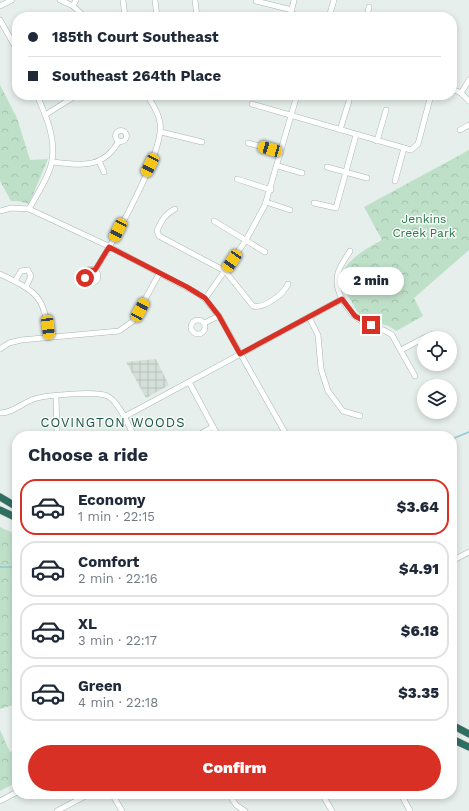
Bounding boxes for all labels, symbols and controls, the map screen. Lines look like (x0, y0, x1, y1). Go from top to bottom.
text: 185th Court Southeast (52, 28, 218, 46)
text: Southeast 264th Place (52, 67, 221, 85)
car (257, 140, 283, 158)
car (139, 152, 161, 178)
park label: Jenkins Creek Park (392, 212, 456, 240)
car (107, 217, 129, 243)
car (220, 248, 244, 274)
callout: 2 min (338, 267, 404, 295)
route start (76, 269, 94, 287)
text: 2 min (353, 273, 389, 288)
car (129, 297, 151, 323)
car (41, 314, 55, 340)
route end (362, 316, 380, 334)
map controls (417, 331, 457, 419)
button: locate (417, 331, 457, 371)
button: layers (417, 379, 457, 419)
district label: COVINGTON WOODS (40, 415, 186, 430)
text: Choose a ride (28, 444, 148, 465)
icon: car (30, 489, 66, 525)
text: Economy (78, 491, 145, 509)
text: $3.64 (397, 498, 439, 516)
text: 1 min · 22:15 (78, 509, 155, 524)
icon: car (30, 551, 66, 587)
text: Comfort (78, 553, 139, 571)
text: $4.91 (399, 560, 439, 578)
text: 2 min · 22:16 (78, 571, 158, 586)
icon: car (30, 613, 66, 649)
text: XL (78, 615, 97, 633)
text: $6.18 (401, 622, 439, 640)
text: 3 min · 22:17 (78, 633, 157, 648)
icon: car (30, 675, 66, 711)
text: Green (78, 677, 122, 695)
text: $3.35 (398, 684, 439, 702)
text: 4 min · 22:18 (78, 695, 158, 710)
button: Confirm (28, 745, 441, 791)

